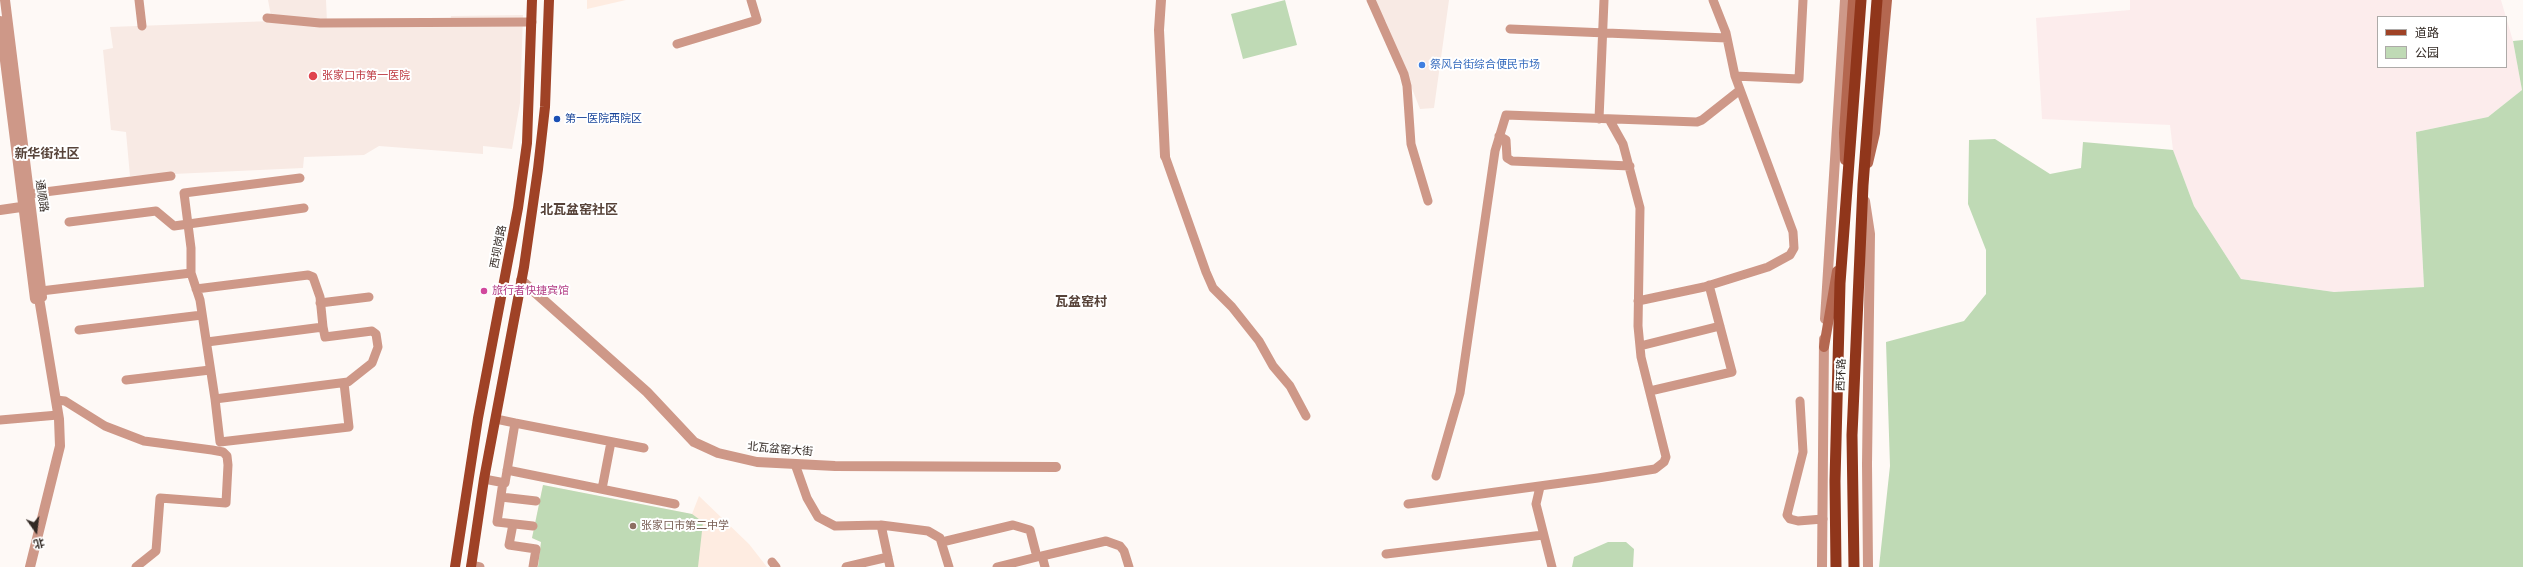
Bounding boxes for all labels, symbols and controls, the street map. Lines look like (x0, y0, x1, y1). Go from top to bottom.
legend (2377, 16, 2507, 68)
text: 道路 (2415, 25, 2439, 41)
text: 公园 (2415, 45, 2439, 61)
place label: 祭风台街综合便民市场 (1430, 58, 1540, 72)
marker: 祭风台街综合便民市场 (1417, 60, 1427, 70)
place label: 张家口市第一医院 (322, 69, 410, 83)
marker: 张家口市第一医院 (307, 70, 319, 82)
place label: 第一医院西院区 (565, 112, 642, 126)
marker: 第一医院西院区 (552, 114, 562, 124)
district label: 新华街社区 (15, 147, 79, 163)
street label: 通顺路 (32, 179, 50, 213)
district label: 北瓦盆窑社区 (540, 203, 618, 219)
street label: 西坝岗路 (488, 224, 510, 270)
place label: 旅行者快捷宾馆 (492, 284, 569, 298)
marker: 旅行者快捷宾馆 (479, 286, 489, 296)
district label: 瓦盆窑村 (1055, 295, 1107, 311)
street label: 西环路 (1835, 358, 1849, 392)
street label: 北瓦盆窑大街 (747, 441, 813, 459)
north arrow (16, 511, 56, 551)
place label: 张家口市第二中学 (641, 519, 729, 533)
marker: 张家口市第二中学 (628, 521, 638, 531)
text: 北 (32, 535, 46, 552)

